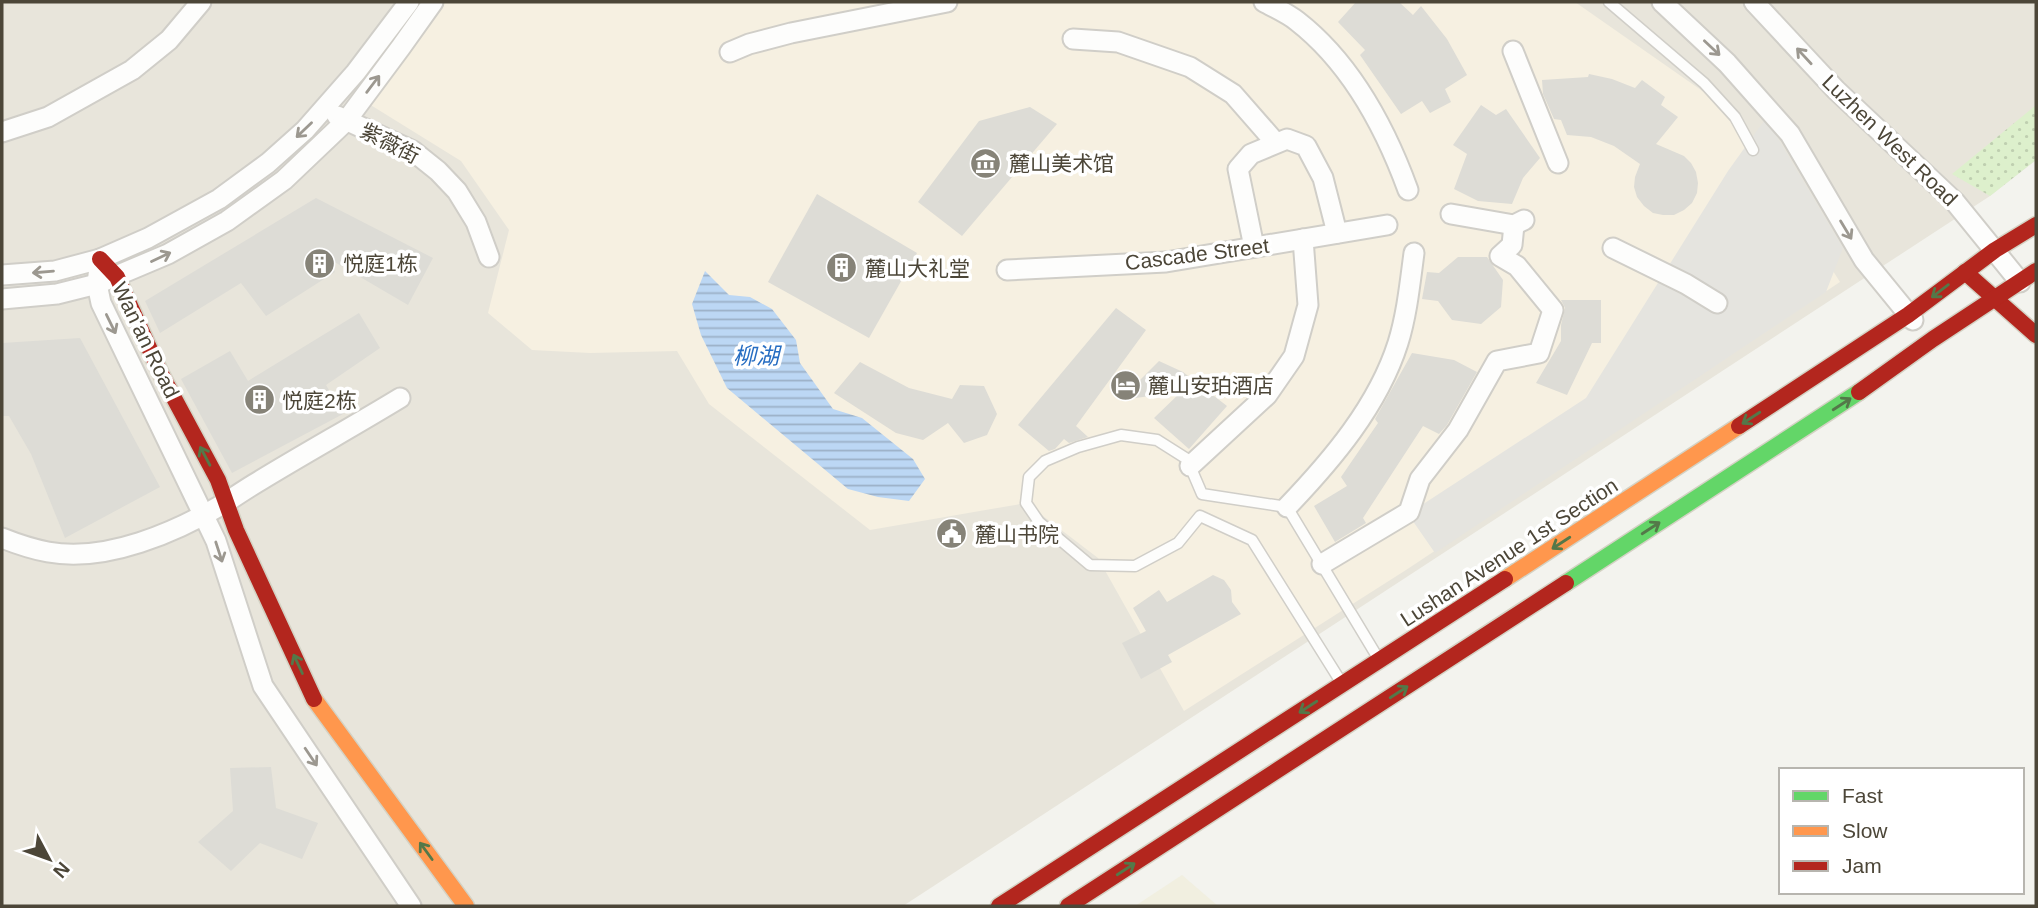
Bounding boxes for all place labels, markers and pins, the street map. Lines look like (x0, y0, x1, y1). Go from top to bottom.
museum icon: 麓山美术馆 (969, 146, 1003, 180)
place label: 麓山美术馆 (1009, 152, 1114, 175)
building icon: 悦庭1栋 (303, 246, 337, 280)
building icon: 麓山大礼堂 (825, 251, 859, 285)
place label: 悦庭1栋 (343, 252, 418, 275)
place label: 麓山大礼堂 (865, 257, 970, 280)
hotel icon: 麓山安珀酒店 (1108, 368, 1142, 402)
place label: 麓山安珀酒店 (1148, 374, 1274, 397)
building icon: 悦庭2栋 (242, 383, 276, 417)
place label: 悦庭2栋 (282, 389, 357, 412)
public building icon: 麓山书院 (935, 517, 969, 551)
place label: 麓山书院 (975, 523, 1059, 546)

